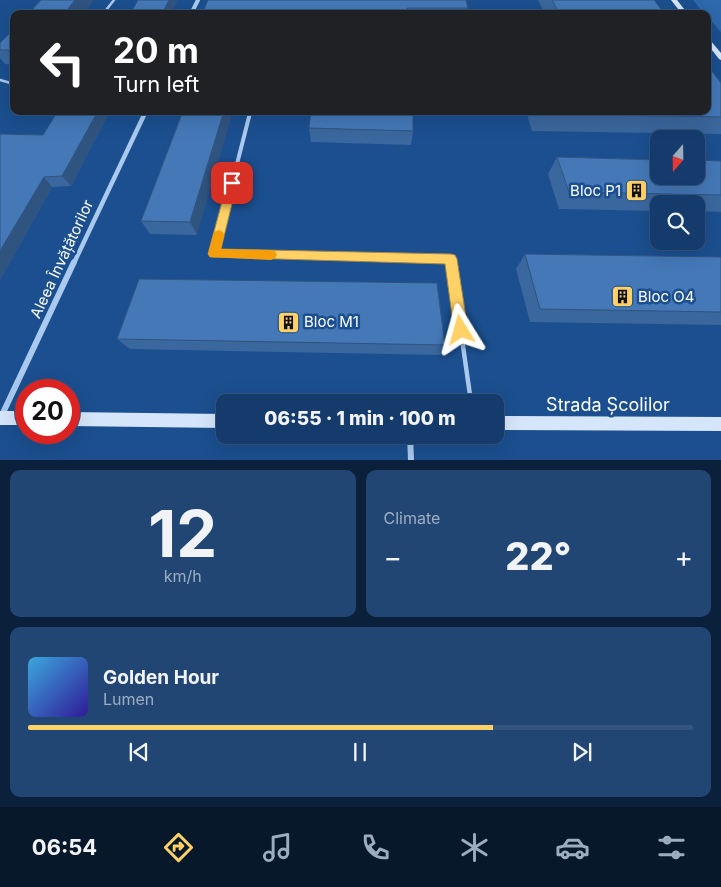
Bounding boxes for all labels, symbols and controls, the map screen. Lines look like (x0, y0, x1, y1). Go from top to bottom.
text: 20 m (113, 29, 199, 71)
icon: left (30, 30, 95, 95)
text: Turn left (113, 71, 199, 97)
north arrow (650, 130, 705, 185)
map controls (650, 130, 705, 250)
pin (211, 162, 253, 204)
icon: arrive (218, 169, 246, 197)
building icon: Bloc P1 (625, 179, 649, 203)
place label: Bloc P1 (570, 181, 621, 200)
button: search (650, 195, 705, 250)
street label: Aleea Învățătorilor (26, 196, 97, 321)
building icon: Bloc O4 (610, 285, 634, 309)
place label: Bloc O4 (638, 287, 694, 306)
position arrow (434, 303, 486, 355)
building icon: Bloc M1 (276, 310, 300, 334)
place label: Bloc M1 (304, 312, 359, 331)
speed limit sign: 20 (15, 379, 80, 444)
street label: Strada Școlilor (546, 394, 670, 416)
text: 06:55 · 1 min · 100 m (264, 407, 456, 430)
text: 12 (148, 494, 217, 573)
text: Climate (384, 508, 440, 528)
text: 22° (505, 533, 571, 579)
text: − (384, 540, 402, 574)
text: + (674, 540, 693, 574)
text: km/h (164, 566, 202, 586)
text: Golden Hour (103, 666, 219, 689)
text: Lumen (103, 689, 154, 709)
icon: previous (125, 738, 153, 766)
icon: pause (346, 738, 374, 766)
icon: next (568, 738, 596, 766)
icon: directions (161, 830, 196, 865)
icon: music (260, 830, 295, 865)
icon: phone (358, 830, 393, 865)
icon: climate (457, 830, 492, 865)
icon: car (555, 830, 590, 865)
icon: filters (654, 830, 689, 865)
text: 06:54 (32, 834, 97, 860)

